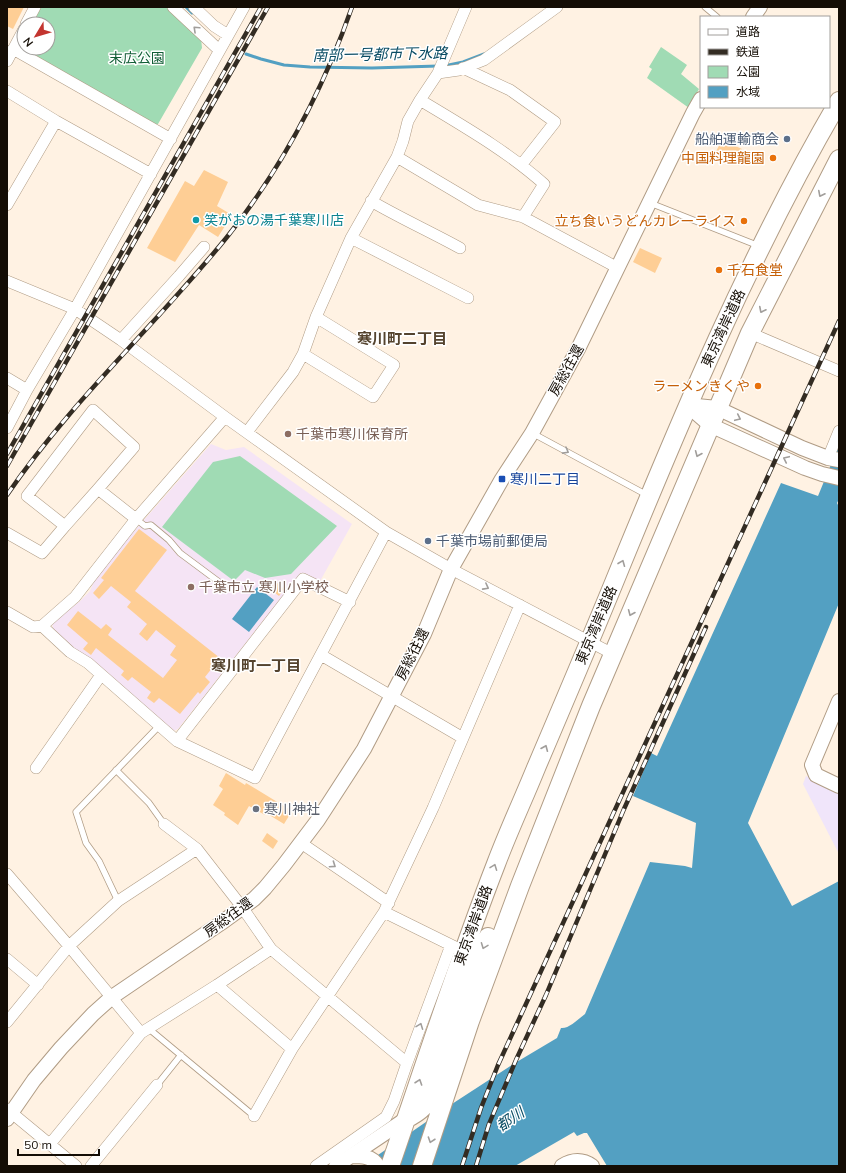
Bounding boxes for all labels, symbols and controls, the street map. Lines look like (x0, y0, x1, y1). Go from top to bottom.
north arrow (16, 16, 56, 56)
legend (700, 16, 830, 108)
text: 道路 (736, 24, 760, 39)
one-way arrow (193, 26, 201, 34)
text: N (20, 35, 36, 50)
water label: 南部一号都市下水路 (312, 43, 450, 65)
text: 鉄道 (736, 44, 760, 59)
park label: 末広公園 (109, 49, 165, 67)
text: 公園 (736, 64, 760, 79)
text: 水域 (736, 84, 760, 99)
place label: 船舶運輸商会 (695, 130, 779, 148)
marker: 船舶運輸商会 (782, 134, 792, 144)
place label: 中国料理龍園 (681, 149, 765, 167)
marker: 中国料理龍園 (768, 153, 778, 163)
one-way arrow (818, 190, 826, 197)
place label: 笑がおの湯千葉寒川店 (204, 211, 344, 229)
place label: 立ち食いうどんカレーライス (554, 212, 736, 230)
marker: 笑がおの湯千葉寒川店 (191, 215, 201, 225)
marker: 立ち食いうどんカレーライス (739, 216, 749, 226)
place label: 千石食堂 (727, 261, 783, 279)
marker: 千石食堂 (714, 265, 724, 275)
street label: 東京湾岸道路 (697, 286, 749, 370)
one-way arrow (759, 305, 767, 313)
district label: 寒川町二丁目 (357, 329, 447, 348)
street label: 房総往還 (545, 341, 587, 399)
place label: ラーメンきくや (653, 377, 750, 395)
marker: ラーメンきくや (753, 381, 763, 391)
one-way arrow (734, 413, 741, 421)
place label: 千葉市寒川保育所 (296, 425, 408, 443)
marker: 千葉市寒川保育所 (283, 429, 293, 439)
one-way arrow (562, 446, 569, 454)
one-way arrow (695, 451, 703, 458)
one-way arrow (783, 456, 791, 464)
place label: 寒川二丁目 (510, 470, 580, 488)
marker: 寒川二丁目 (497, 474, 507, 484)
place label: 千葉市場前郵便局 (436, 532, 548, 550)
marker: 千葉市場前郵便局 (423, 536, 433, 546)
one-way arrow (617, 560, 625, 567)
place label: 千葉市立 寒川小学校 (199, 578, 329, 596)
marker: 千葉市立 寒川小学校 (186, 582, 196, 592)
one-way arrow (482, 582, 489, 590)
street label: 東京湾岸道路 (571, 583, 621, 667)
one-way arrow (628, 608, 636, 616)
street label: 房総往還 (391, 625, 433, 683)
district label: 寒川町一丁目 (211, 656, 301, 675)
one-way arrow (540, 744, 548, 752)
place label: 寒川神社 (264, 800, 320, 818)
marker: 寒川神社 (251, 804, 261, 814)
one-way arrow (329, 860, 336, 867)
one-way arrow (490, 864, 498, 871)
street label: 東京湾岸道路 (450, 882, 496, 968)
street label: 房総往還 (200, 893, 256, 941)
one-way arrow (481, 943, 489, 950)
one-way arrow (416, 1023, 424, 1030)
one-way arrow (414, 1079, 422, 1086)
water label: 都川 (492, 1102, 529, 1135)
scale bar (18, 1131, 99, 1157)
one-way arrow (427, 1136, 436, 1143)
text: 50 m (24, 1137, 52, 1152)

